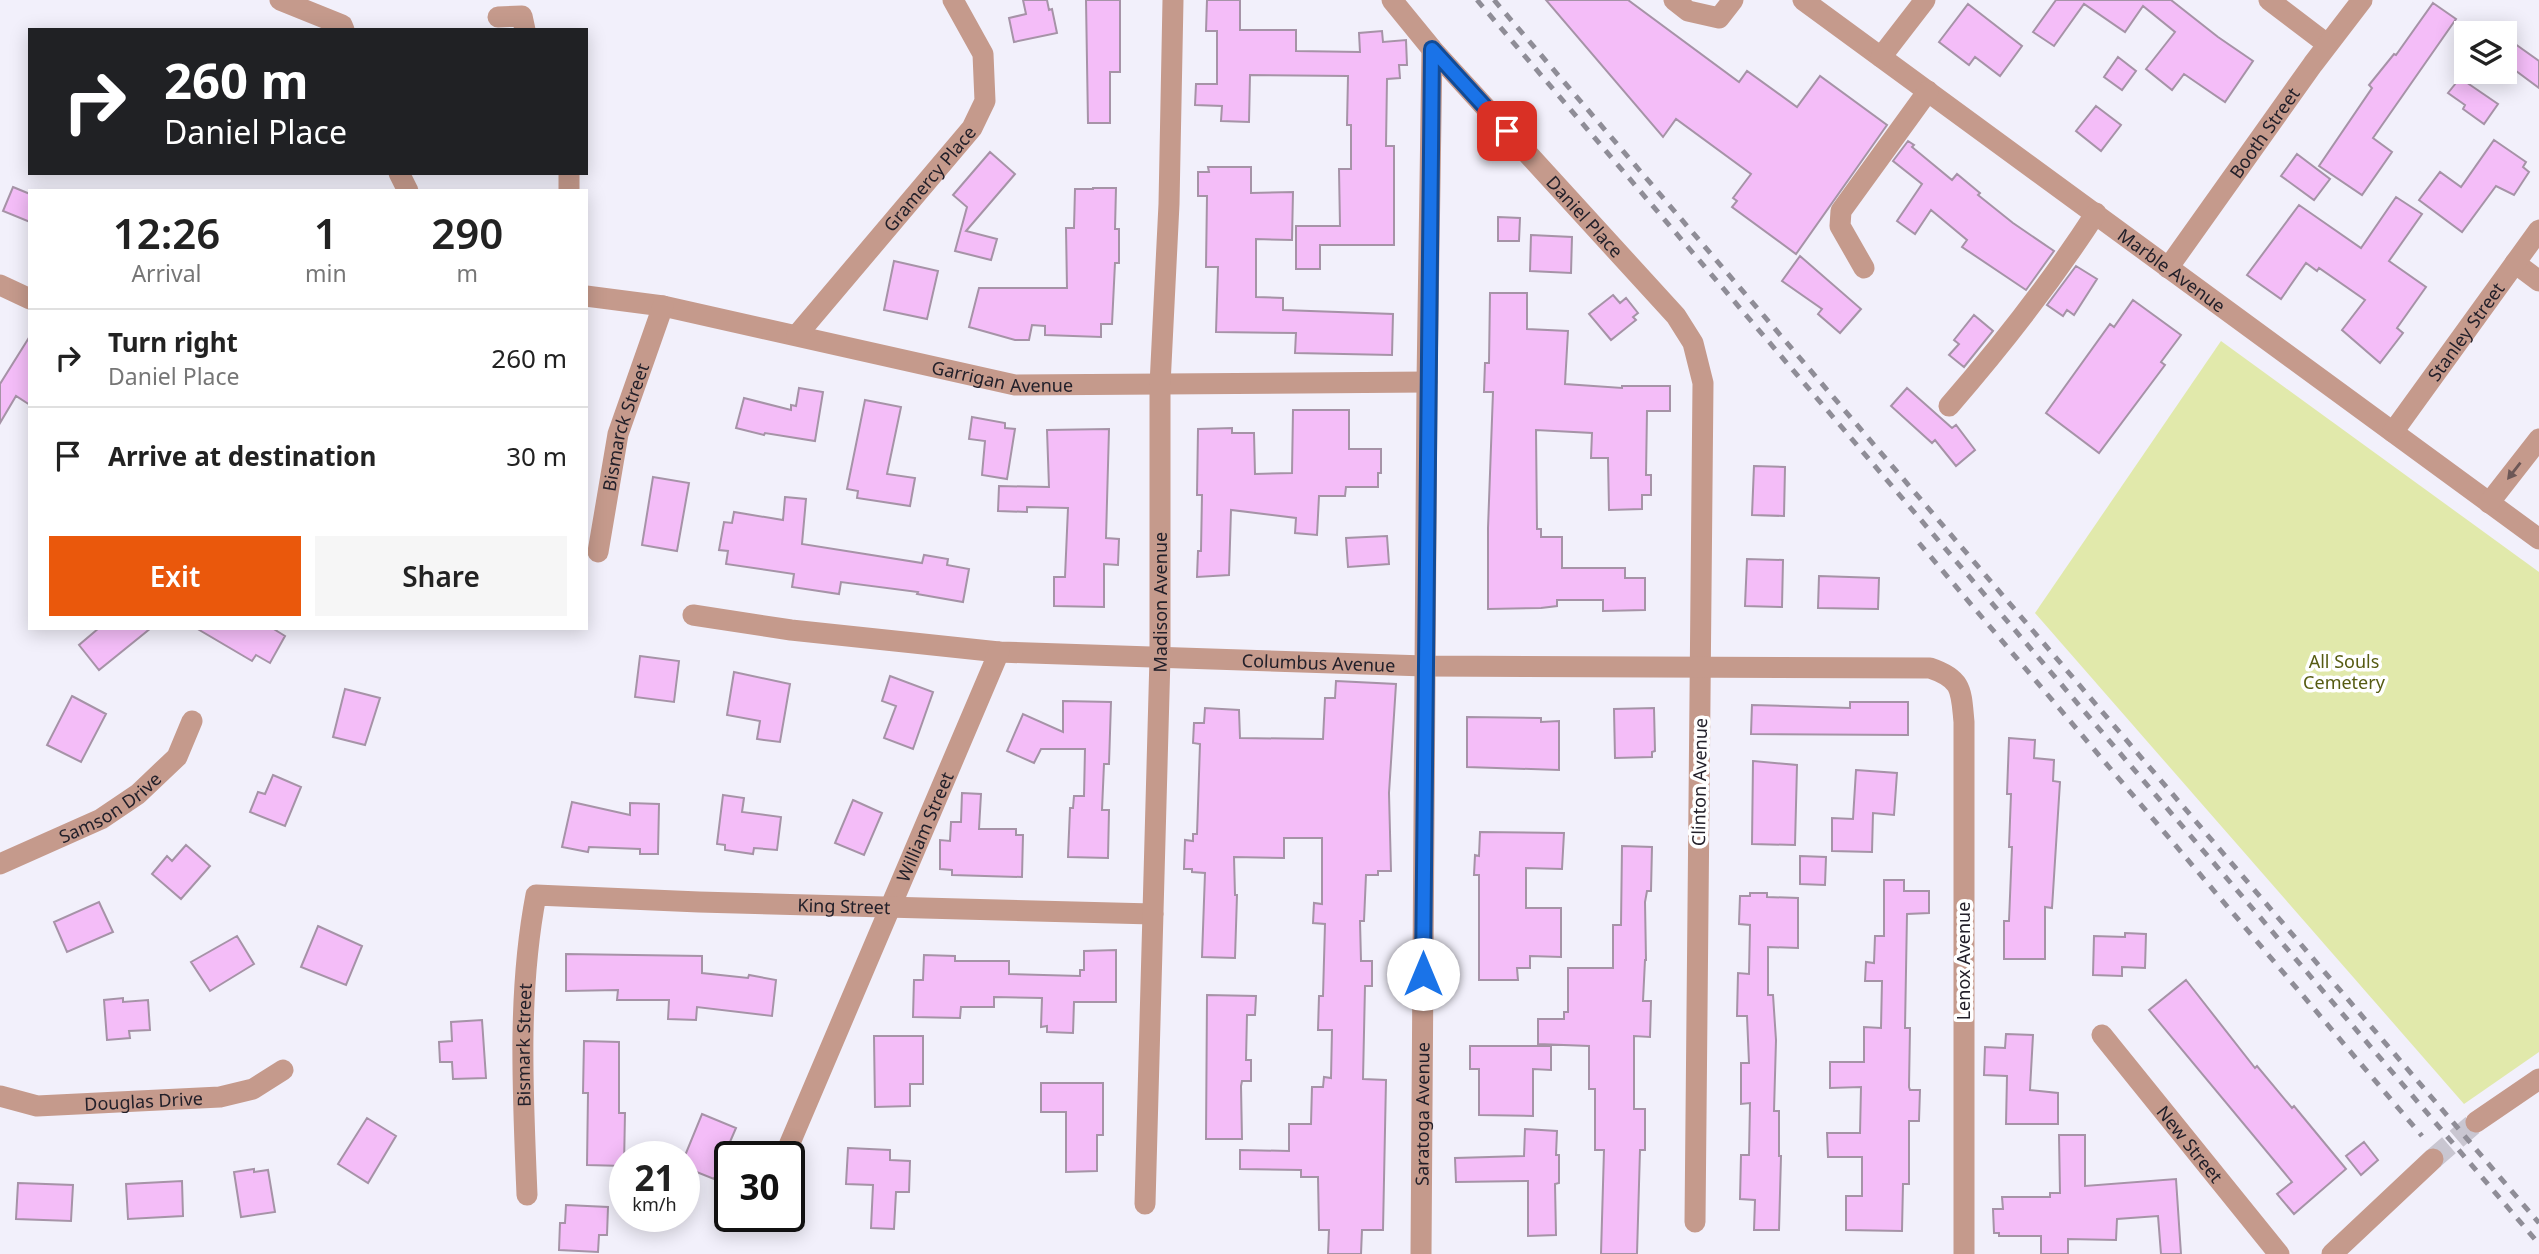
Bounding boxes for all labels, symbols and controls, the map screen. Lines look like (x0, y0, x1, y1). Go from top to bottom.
map controls (2454, 21, 2517, 84)
button: layers (2454, 21, 2517, 84)
text: 260 m (164, 47, 309, 113)
icon: right (49, 56, 140, 147)
street label: Booth Street (2224, 82, 2305, 183)
pin (1477, 101, 1537, 161)
text: Daniel Place (164, 110, 347, 153)
icon: arrive (1488, 112, 1526, 150)
street label: Gramercy Place (878, 121, 981, 236)
street label: Daniel Place (1541, 170, 1629, 262)
text: 12:26 (113, 204, 220, 261)
text: 1 (314, 204, 338, 261)
text: 290 (431, 204, 503, 261)
street label: Marble Avenue (2113, 223, 2230, 317)
text: Arrival (131, 257, 202, 289)
text: min (305, 257, 347, 289)
text: m (457, 257, 478, 289)
street label: Stanley Street (2422, 277, 2510, 386)
text: Turn right (108, 324, 238, 360)
icon: right (49, 339, 87, 377)
text: 260 m (491, 340, 567, 376)
street label: Garrigan Avenue (930, 355, 1073, 397)
street label: Bismarck Street (597, 359, 654, 493)
text: Daniel Place (108, 360, 240, 392)
icon: arrive (49, 437, 87, 475)
text: Arrive at destination (108, 438, 377, 474)
text: 30 m (506, 438, 567, 474)
one-way arrow (2508, 462, 2522, 480)
street label: Madison Avenue (1148, 532, 1172, 673)
button: Exit (49, 536, 301, 616)
button: Share (315, 536, 567, 616)
street label: Columbus Avenue (1241, 648, 1396, 677)
park label: All Souls Cemetery (2303, 649, 2386, 694)
street label: Clinton Avenue (1686, 718, 1712, 846)
street label: Samson Drive (55, 767, 166, 848)
street label: William Street (891, 768, 959, 885)
street label: King Street (797, 893, 891, 919)
street label: Lenox Avenue (1951, 902, 1975, 1020)
position arrow (1386, 937, 1460, 1011)
street label: Bismark Street (511, 982, 537, 1107)
street label: Saratoga Avenue (1409, 1042, 1434, 1186)
street label: Douglas Drive (84, 1086, 203, 1116)
street label: New Street (2152, 1100, 2229, 1188)
speed limit sign: 30 (714, 1141, 805, 1232)
text: 21 (634, 1154, 675, 1201)
text: km/h (632, 1192, 677, 1216)

